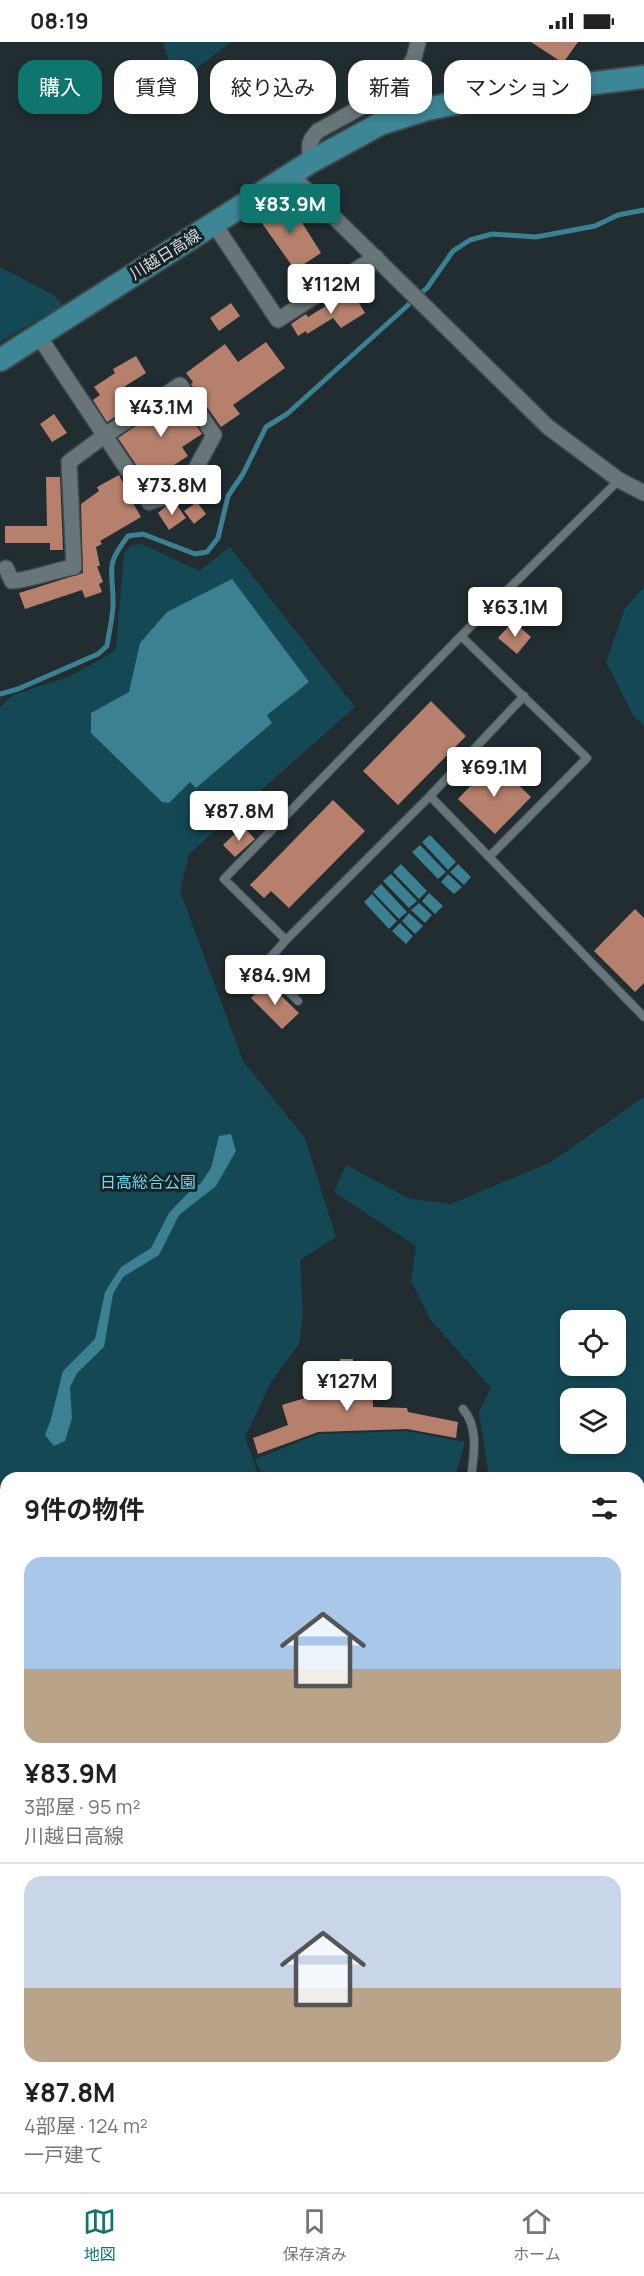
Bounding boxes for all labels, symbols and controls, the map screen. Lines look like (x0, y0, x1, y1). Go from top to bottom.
text: 08:19 (30, 6, 89, 36)
chip: 購入 (18, 60, 102, 114)
chip: 賃貸 (114, 60, 198, 114)
chip: 絞り込み (210, 60, 336, 114)
chip: 新着 (348, 60, 432, 114)
chip: マンション (444, 60, 591, 114)
pin: ¥83.9M (241, 184, 339, 235)
text: ¥83.9M (254, 190, 326, 217)
street label: 川越日高線 (125, 223, 205, 285)
pin: ¥112M (289, 264, 373, 315)
text: ¥112M (302, 270, 360, 297)
pin: ¥43.1M (112, 387, 210, 438)
text: ¥43.1M (129, 393, 193, 420)
pin: ¥73.8M (123, 465, 221, 516)
text: ¥73.8M (137, 471, 207, 498)
pin: ¥63.1M (466, 587, 564, 638)
text: ¥63.1M (482, 593, 548, 620)
pin: ¥69.1M (445, 747, 543, 798)
text: ¥69.1M (461, 753, 527, 780)
pin: ¥87.8M (190, 791, 288, 842)
text: ¥87.8M (204, 797, 274, 824)
pin: ¥84.9M (226, 955, 324, 1006)
text: ¥84.9M (239, 961, 311, 988)
park label: 日高総合公園 (100, 1171, 196, 1193)
map controls (560, 1310, 626, 1454)
button: locate (560, 1310, 626, 1376)
pin: ¥127M (305, 1361, 389, 1412)
text: ¥127M (317, 1367, 377, 1394)
button: layers (560, 1388, 626, 1454)
text: 9件の物件 (24, 1491, 144, 1527)
icon: filters (588, 1492, 621, 1525)
icon: home (269, 1596, 377, 1704)
text: ¥83.9M (24, 1755, 117, 1791)
text: 3部屋 · 95 m² (24, 1793, 141, 1820)
text: 川越日高線 (24, 1822, 124, 1849)
icon: home (269, 1915, 377, 2023)
text: ¥87.8M (24, 2074, 115, 2110)
text: 4部屋 · 124 m² (24, 2112, 148, 2139)
text: 一戸建て (24, 2141, 104, 2168)
tab: 地図 (83, 2205, 116, 2265)
tab: 保存済み (283, 2205, 347, 2265)
tab: ホーム (513, 2205, 561, 2265)

